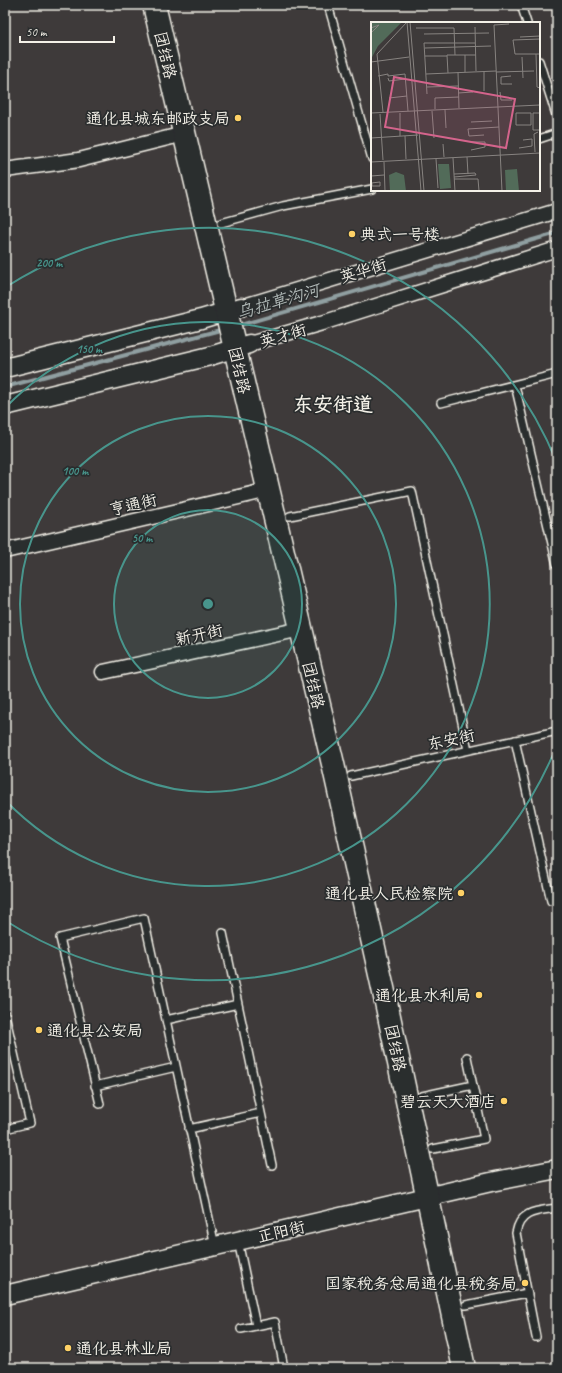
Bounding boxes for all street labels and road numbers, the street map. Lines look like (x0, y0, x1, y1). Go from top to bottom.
street label: 团结路 (150, 30, 180, 81)
street label: 英华街 (337, 254, 389, 288)
street label: 英才街 (257, 320, 309, 352)
street label: 团结路 (224, 345, 254, 396)
street label: 亨通街 (108, 490, 159, 520)
street label: 新开街 (174, 620, 225, 650)
street label: 团结路 (298, 660, 328, 711)
street label: 东安街 (426, 725, 477, 755)
street label: 团结路 (380, 1023, 410, 1074)
street label: 正阳街 (256, 1217, 307, 1247)

